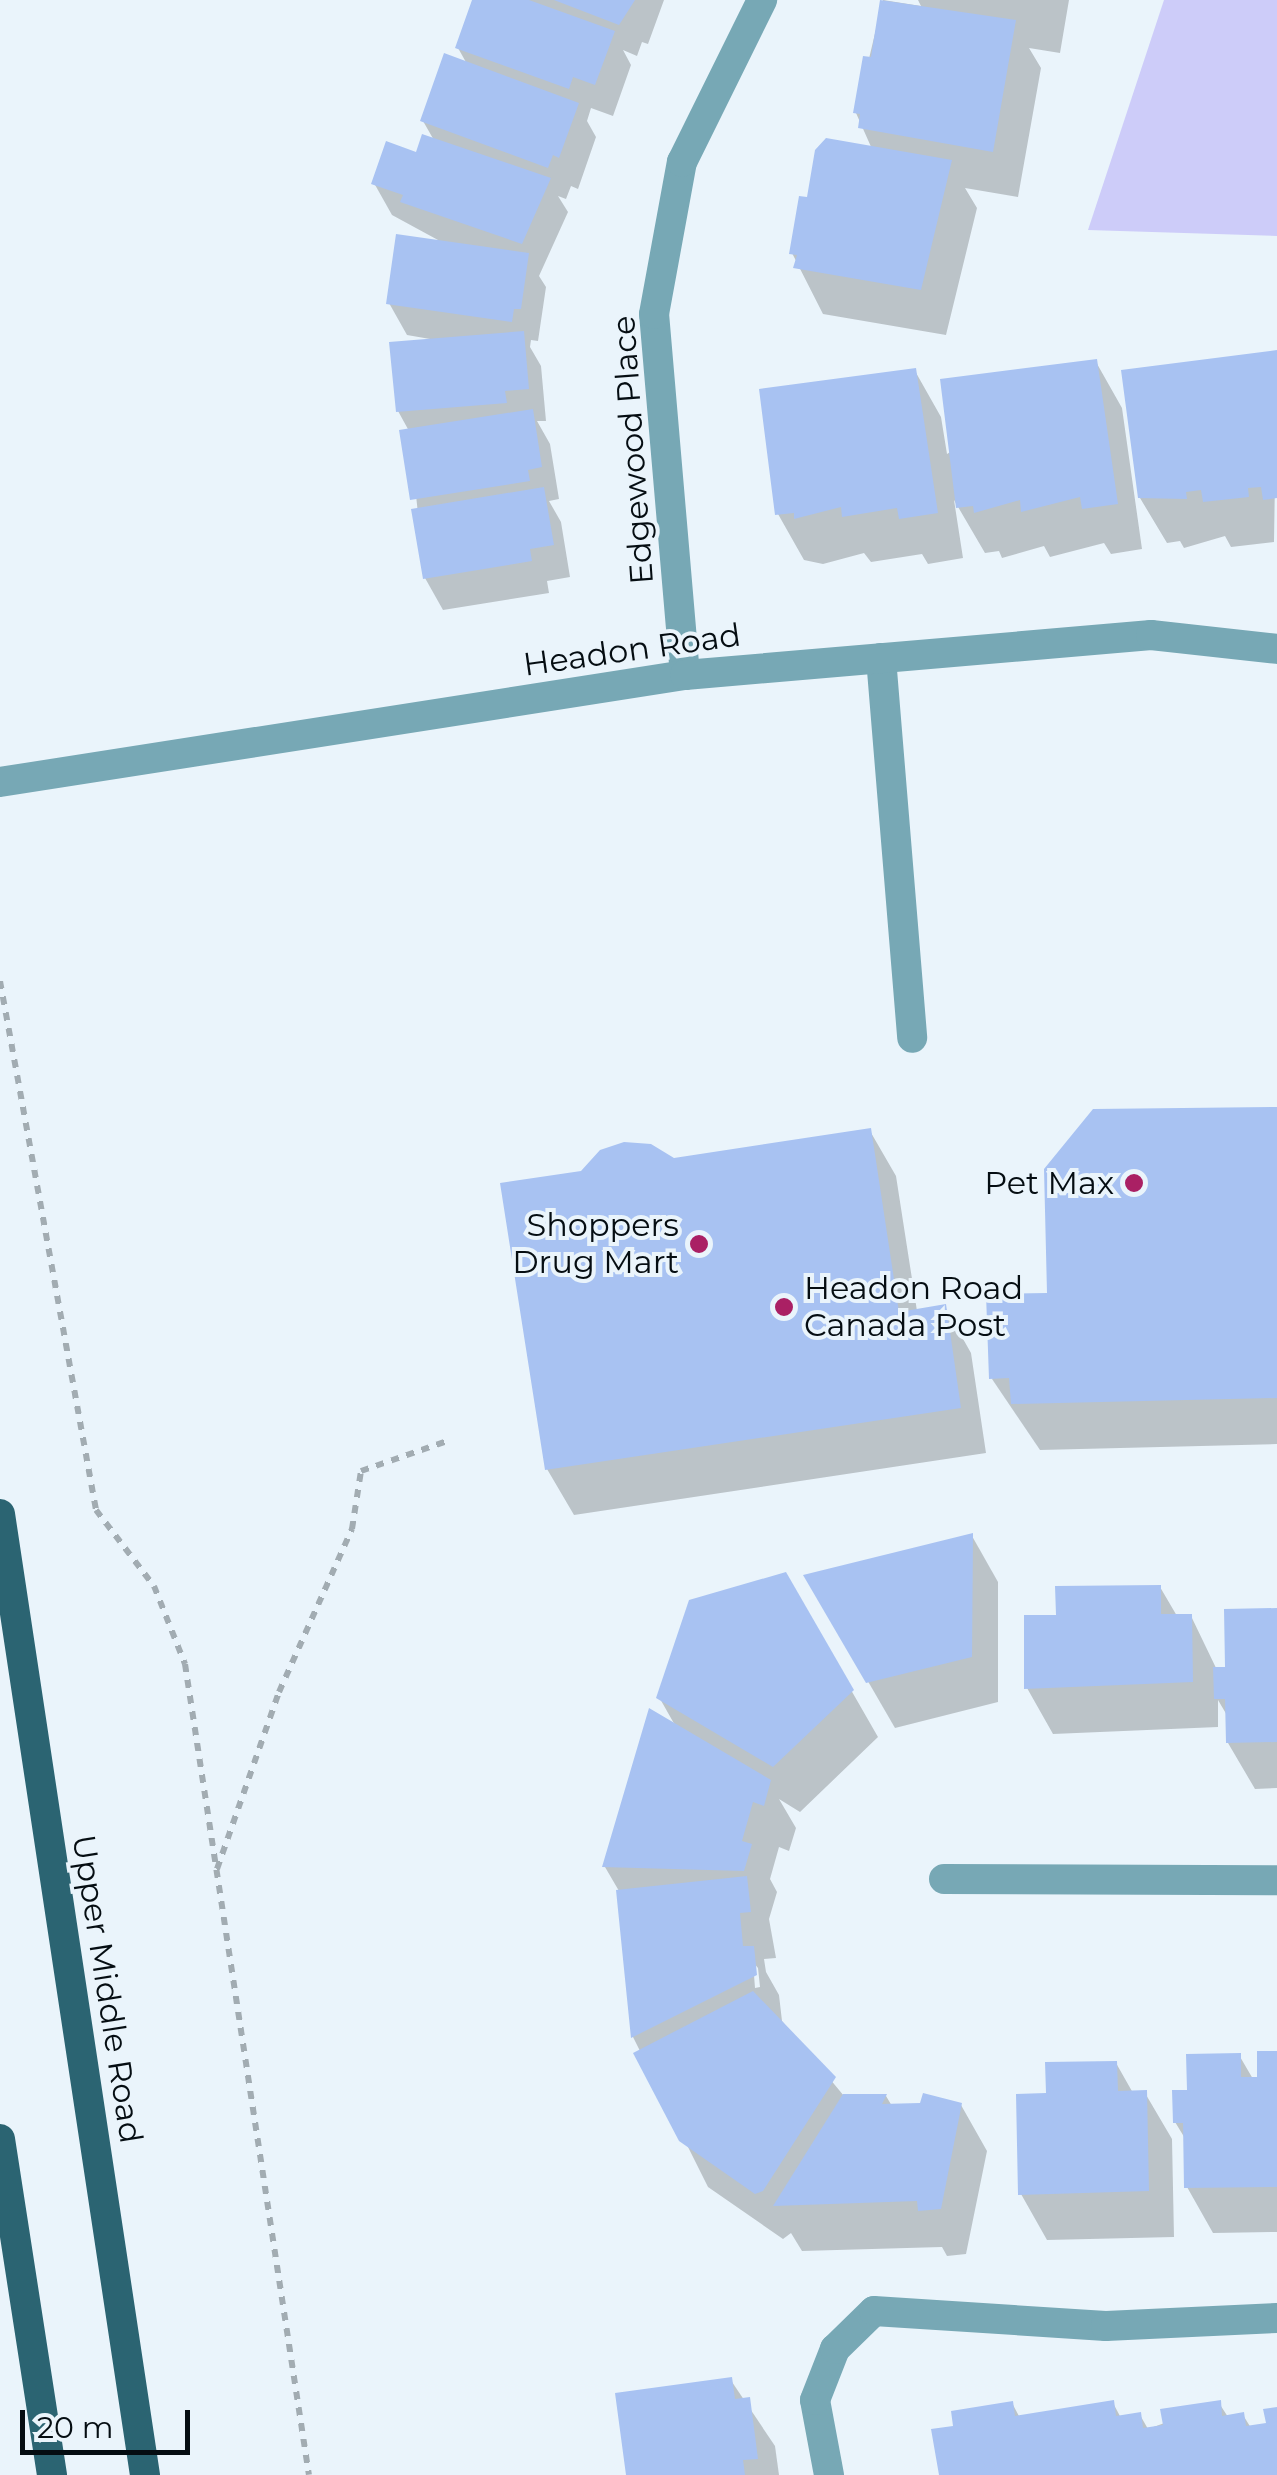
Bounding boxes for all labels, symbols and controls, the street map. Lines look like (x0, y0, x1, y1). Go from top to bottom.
street label: Edgewood Place (604, 314, 662, 586)
street label: Headon Road (521, 616, 743, 684)
place label: Pet Max (984, 1164, 1114, 1202)
marker: Pet Max (1123, 1172, 1145, 1194)
place label: Shoppers Drug Mart (512, 1207, 679, 1282)
marker: Shoppers Drug Mart (688, 1233, 710, 1255)
place label: Headon Road Canada Post (804, 1270, 1023, 1345)
marker: Headon Road Canada Post (773, 1296, 795, 1318)
street label: Upper Middle Road (64, 1832, 150, 2146)
scale bar (25, 2390, 195, 2452)
text: 20 m (37, 2409, 114, 2446)

